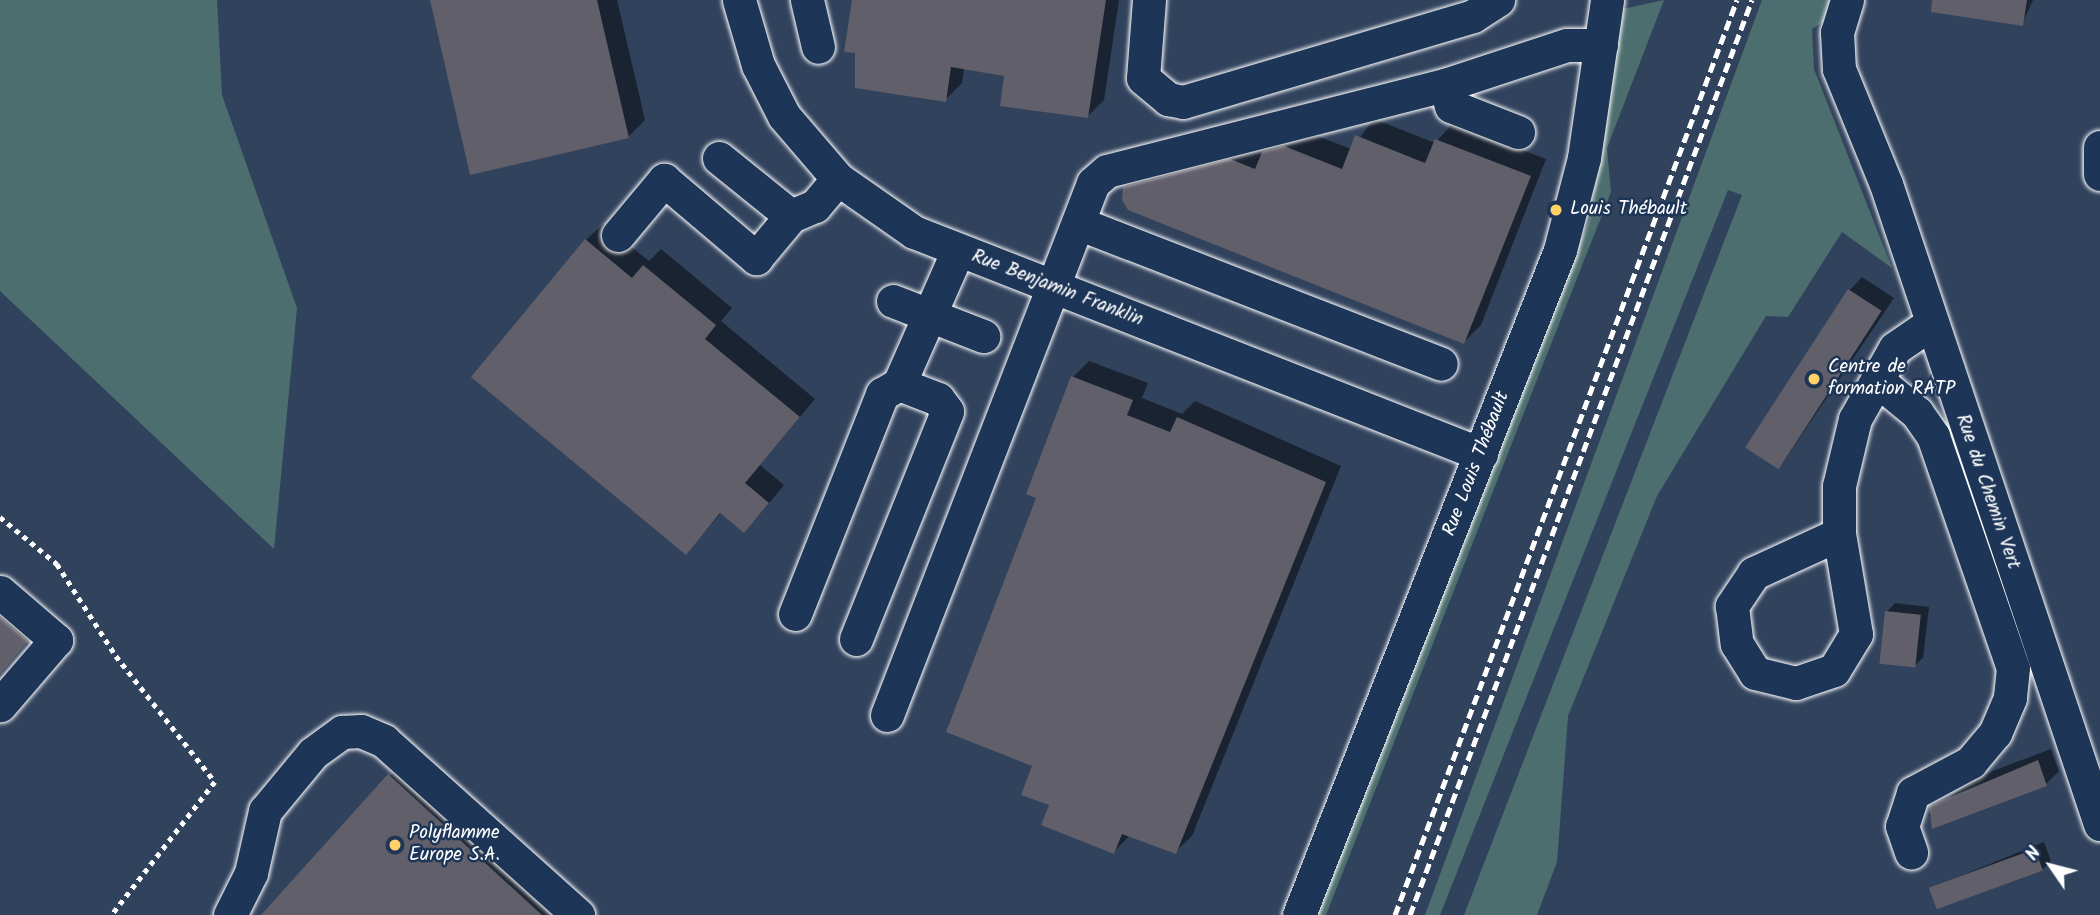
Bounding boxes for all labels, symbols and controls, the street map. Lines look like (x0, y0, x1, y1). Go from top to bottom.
place label: Louis Thébault (1570, 199, 1687, 221)
marker: Louis Thébault (1548, 202, 1564, 218)
street label: Rue Benjamin Franklin (968, 246, 1146, 332)
place label: Centre de formation RATP (1828, 357, 1955, 401)
marker: Centre de formation RATP (1806, 371, 1822, 387)
street label: Rue Louis Thébault (1439, 388, 1515, 540)
street label: Rue du Chemin Vert (1950, 411, 2024, 573)
place label: Polyflamme Europe S.A. (409, 823, 500, 867)
north arrow (2016, 831, 2086, 901)
marker: Polyflamme Europe S.A. (387, 837, 403, 853)
text: N (2018, 840, 2050, 867)

